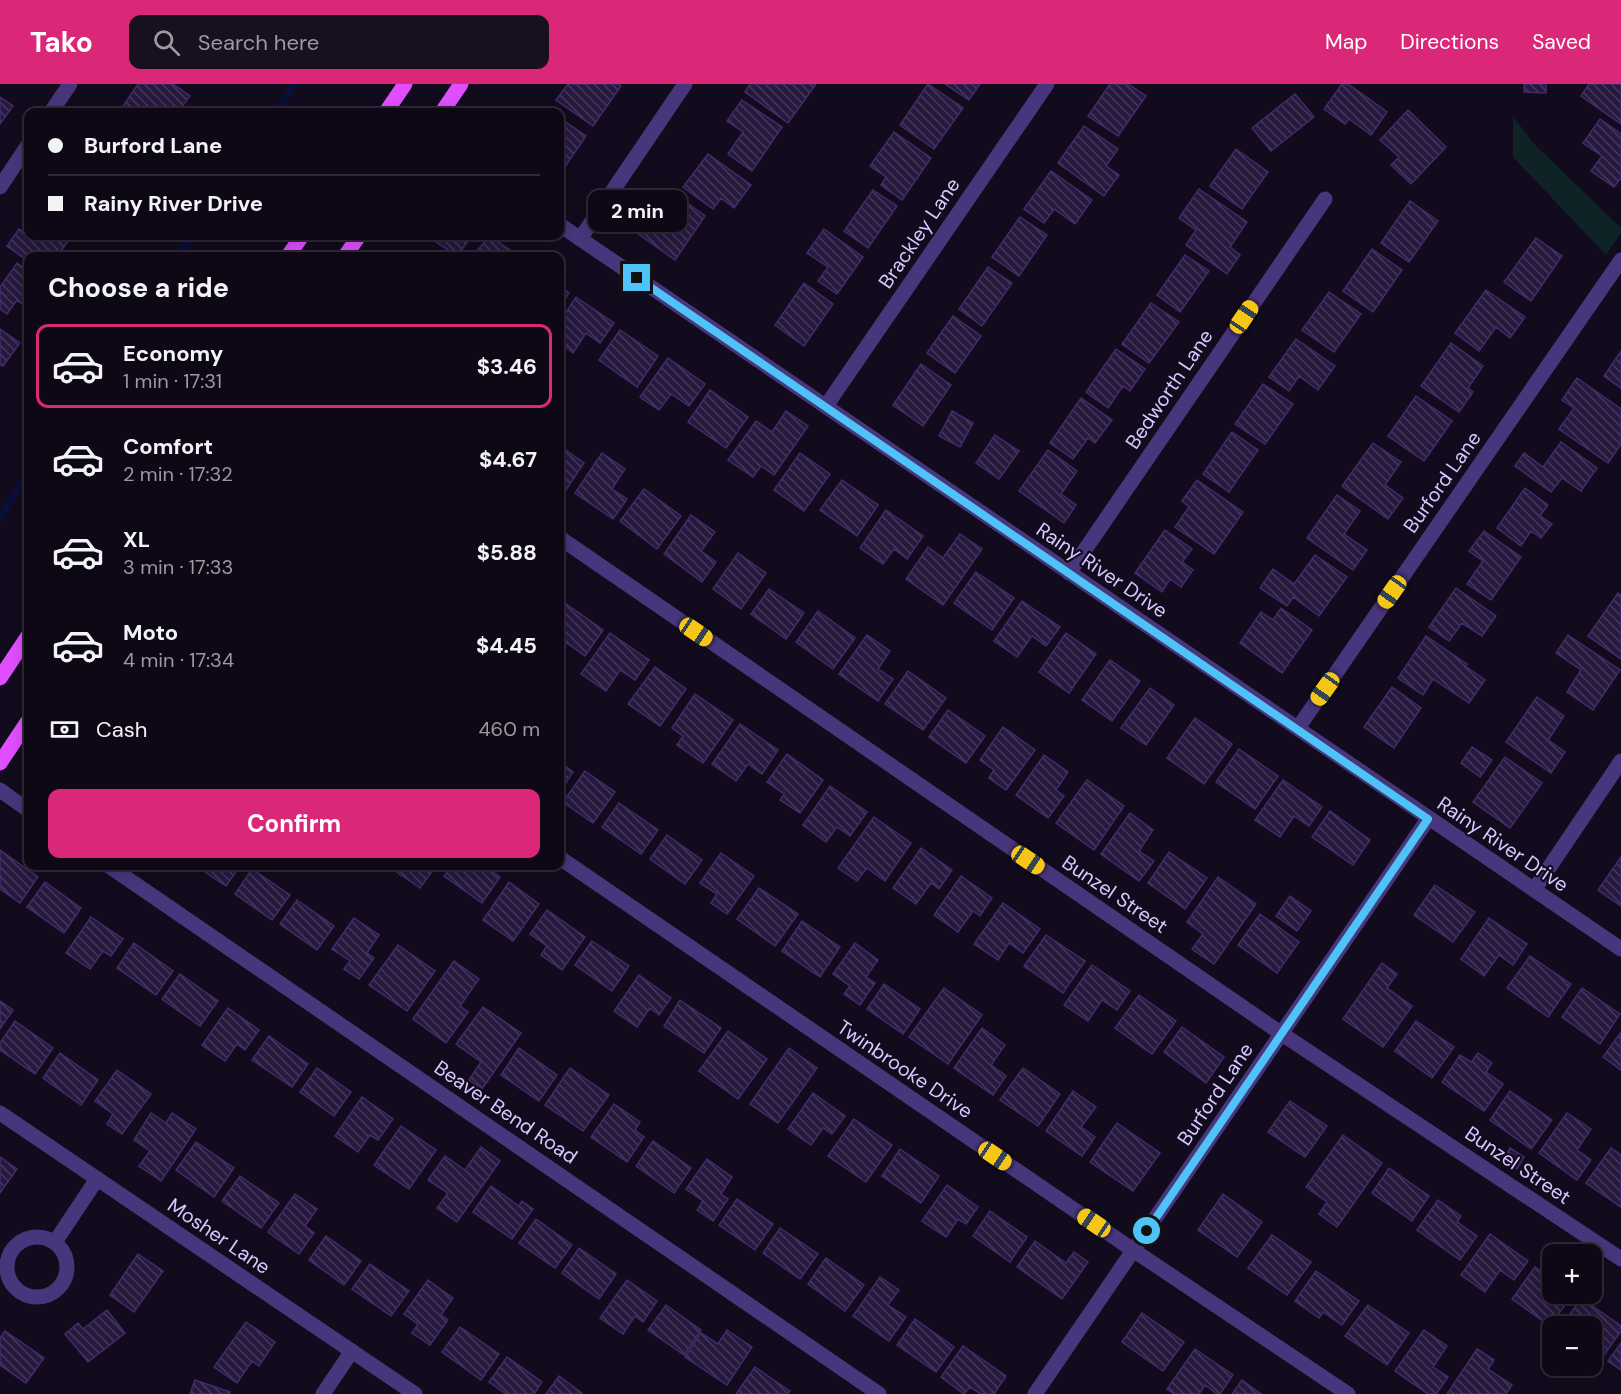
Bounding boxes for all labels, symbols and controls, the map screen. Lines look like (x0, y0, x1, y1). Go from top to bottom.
search box (129, 15, 549, 69)
text: Tako (30, 24, 93, 61)
icon: search (150, 26, 183, 59)
text: Search here (198, 28, 319, 57)
text: Map (1325, 28, 1367, 56)
text: Directions (1400, 28, 1499, 56)
text: Saved (1532, 28, 1591, 56)
text: Burford Lane (84, 131, 222, 160)
street label: Brackley Lane (872, 173, 966, 293)
text: Rainy River Drive (84, 189, 263, 218)
callout: 2 min (588, 191, 686, 233)
text: 2 min (611, 198, 664, 224)
route end (623, 264, 650, 291)
text: Choose a ride (48, 270, 229, 305)
car (1226, 297, 1262, 337)
street label: Bedworth Lane (1119, 324, 1219, 454)
icon: car (51, 339, 105, 393)
text: Economy (123, 339, 223, 368)
text: $3.46 (477, 352, 537, 381)
text: 1 min · 17:31 (123, 368, 222, 394)
street label: Burford Lane (1397, 426, 1487, 538)
icon: car (51, 432, 105, 486)
text: Comfort (123, 432, 213, 461)
text: $4.67 (479, 445, 537, 474)
text: 2 min · 17:32 (123, 461, 233, 487)
street label: Rainy River Drive (1031, 516, 1173, 624)
icon: car (51, 525, 105, 579)
text: XL (123, 525, 150, 554)
text: $5.88 (477, 538, 537, 567)
text: 3 min · 17:33 (123, 554, 233, 580)
car (1374, 572, 1410, 612)
car (676, 614, 716, 650)
icon: car (51, 618, 105, 672)
text: Moto (123, 618, 178, 647)
text: $4.45 (476, 631, 537, 660)
text: 4 min · 17:34 (123, 647, 234, 673)
car (1307, 669, 1343, 709)
icon: cash (48, 713, 81, 746)
text: Cash (96, 715, 147, 744)
text: 460 m (478, 716, 540, 742)
button: Confirm (48, 789, 540, 858)
street label: Rainy River Drive (1432, 790, 1574, 898)
car (1008, 842, 1048, 878)
street label: Bunzel Street (1057, 849, 1173, 939)
street label: Twinbrooke Drive (832, 1014, 978, 1124)
street label: Burford Lane (1171, 1038, 1259, 1150)
street label: Beaver Bend Road (429, 1054, 583, 1170)
street label: Bunzel Street (1460, 1120, 1576, 1210)
car (975, 1138, 1015, 1174)
street label: Mosher Lane (163, 1192, 275, 1280)
car (1074, 1205, 1114, 1241)
route start (1133, 1217, 1160, 1244)
map controls (1542, 1244, 1602, 1376)
button: + (1542, 1244, 1602, 1304)
button: − (1542, 1316, 1602, 1376)

